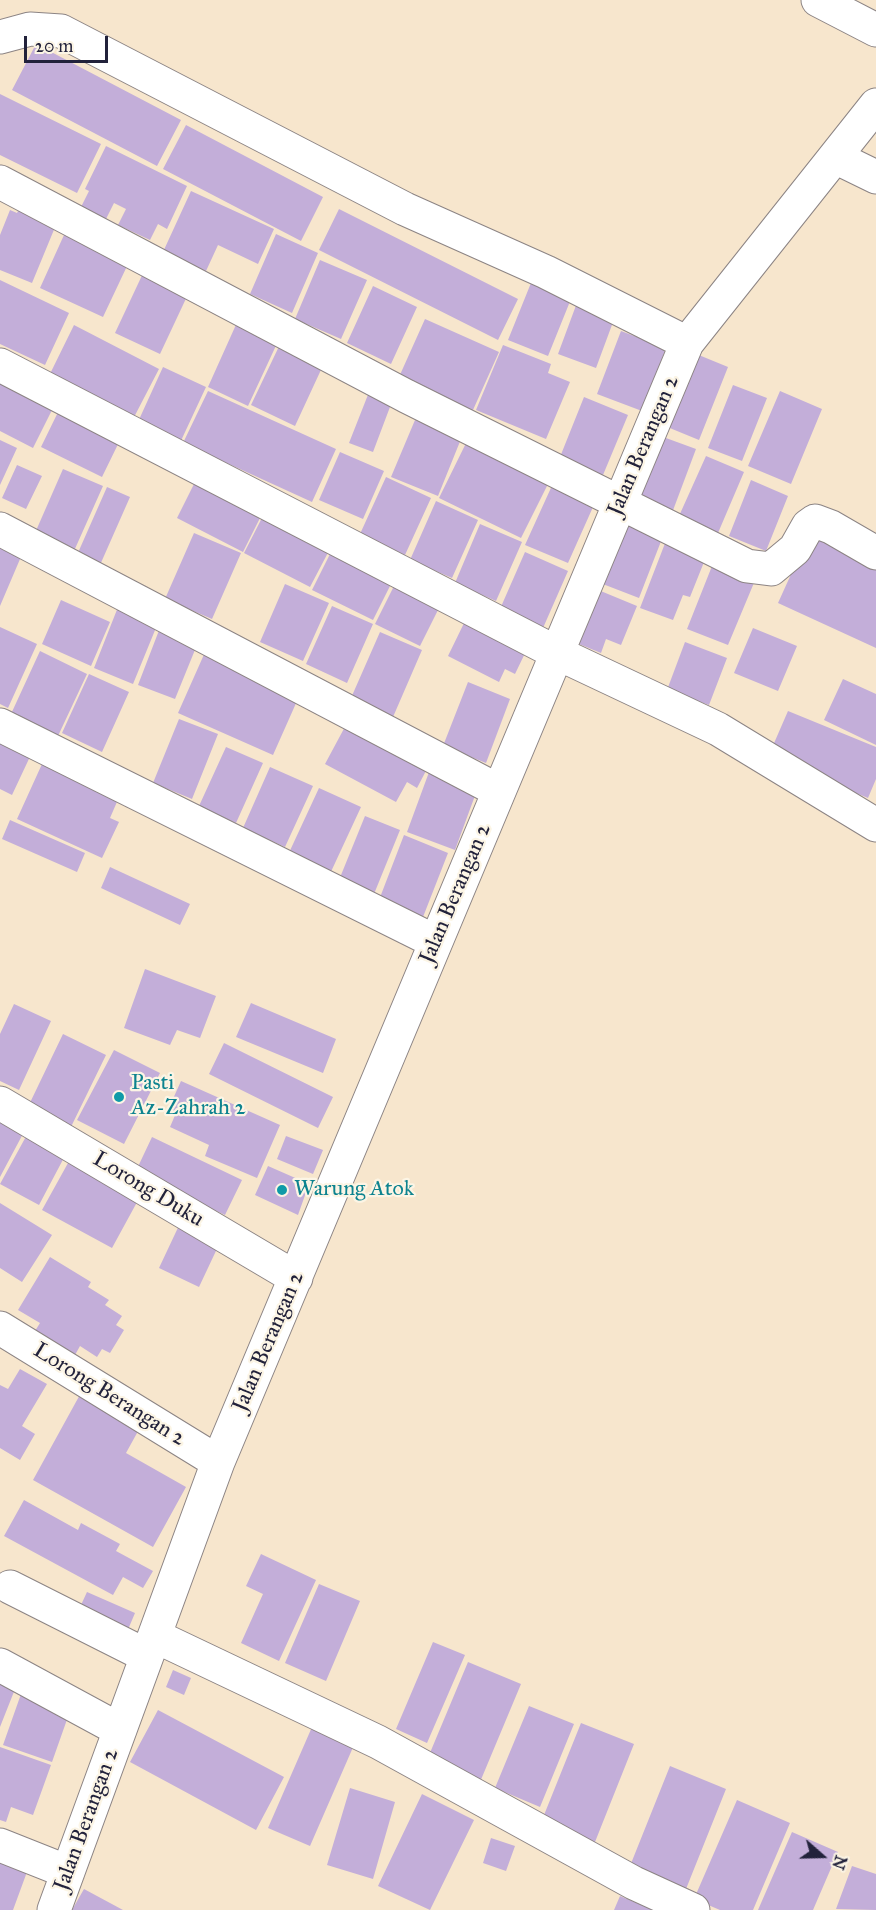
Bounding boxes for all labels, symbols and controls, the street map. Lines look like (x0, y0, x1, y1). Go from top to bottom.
scale bar (27, 24, 111, 62)
text: 20 m (35, 35, 73, 57)
street label: Jalan Berangan 2 (603, 372, 685, 520)
street label: Jalan Berangan 2 (415, 820, 497, 968)
place label: Pasti Az-Zahrah 2 (131, 1071, 246, 1122)
marker: Pasti Az-Zahrah 2 (112, 1090, 126, 1104)
street label: Lorong Duku (88, 1147, 208, 1233)
place label: Warung Atok (294, 1177, 414, 1203)
marker: Warung Atok (275, 1183, 289, 1197)
street label: Jalan Berangan 2 (228, 1268, 310, 1416)
street label: Lorong Berangan 2 (28, 1338, 190, 1452)
street label: Jalan Berangan 2 (49, 1745, 125, 1895)
north arrow (792, 1826, 852, 1886)
text: N (828, 1853, 851, 1872)

